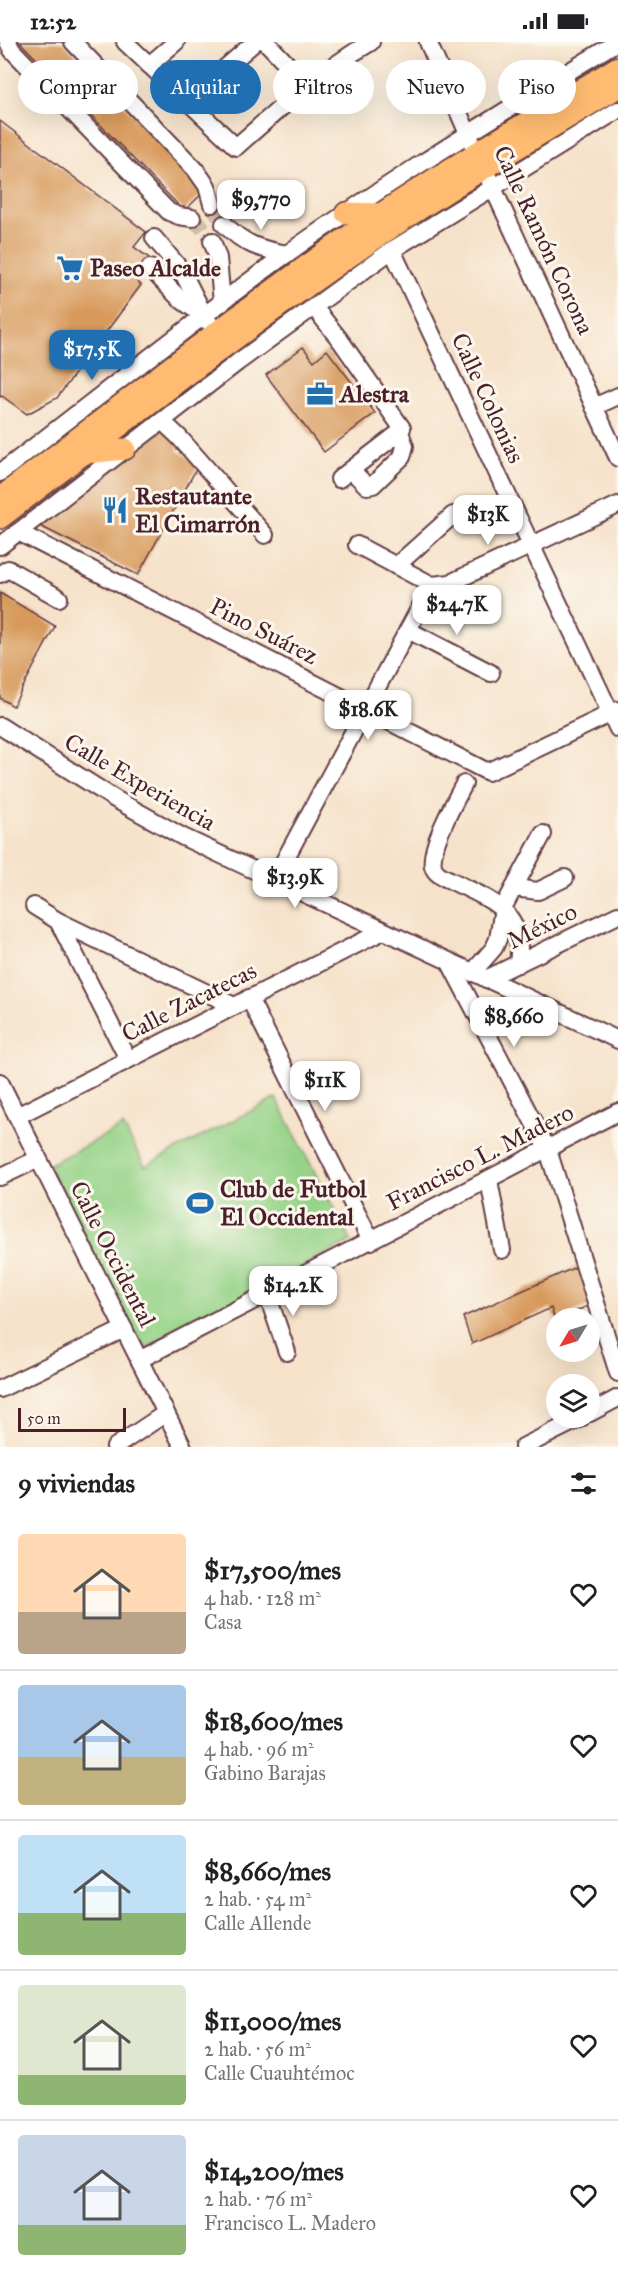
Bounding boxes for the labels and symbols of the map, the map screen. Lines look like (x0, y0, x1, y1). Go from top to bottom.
street label: Calle Ramón Corona (487, 141, 601, 340)
pin: $9,770 (212, 180, 310, 231)
supermarket icon: Paseo Alcalde (55, 253, 85, 283)
place label: Paseo Alcalde (90, 253, 221, 283)
street label: Calle Colonias (445, 328, 531, 468)
pin: $17.5K (43, 330, 141, 381)
office icon: Alestra (305, 379, 335, 409)
place label: Alestra (338, 379, 410, 409)
place label: Restautante El Cimarrón (135, 481, 260, 539)
restaurant icon: Restautante El Cimarrón (100, 495, 130, 525)
pin: $13K (452, 495, 524, 546)
pin: $24.7K (408, 585, 506, 636)
street label: Pino Suárez (205, 591, 323, 671)
pin: $18.6K (319, 690, 417, 741)
street label: Calle Experiencia (59, 727, 222, 838)
pin: $13.9K (246, 858, 344, 909)
street label: México (502, 896, 582, 956)
street label: Calle Zacatecas (116, 955, 262, 1049)
pin: $8,660 (465, 997, 563, 1048)
pin: $11K (289, 1061, 361, 1112)
street label: Francisco L. Madero (381, 1097, 579, 1217)
place label: Club de Futbol El Occidental (220, 1174, 367, 1232)
street label: Calle Occidental (63, 1176, 163, 1332)
sports icon: Club de Futbol El Occidental (185, 1188, 215, 1218)
pin: $14.2K (244, 1266, 342, 1317)
north arrow (546, 1308, 600, 1362)
scale bar (18, 1405, 126, 1432)

